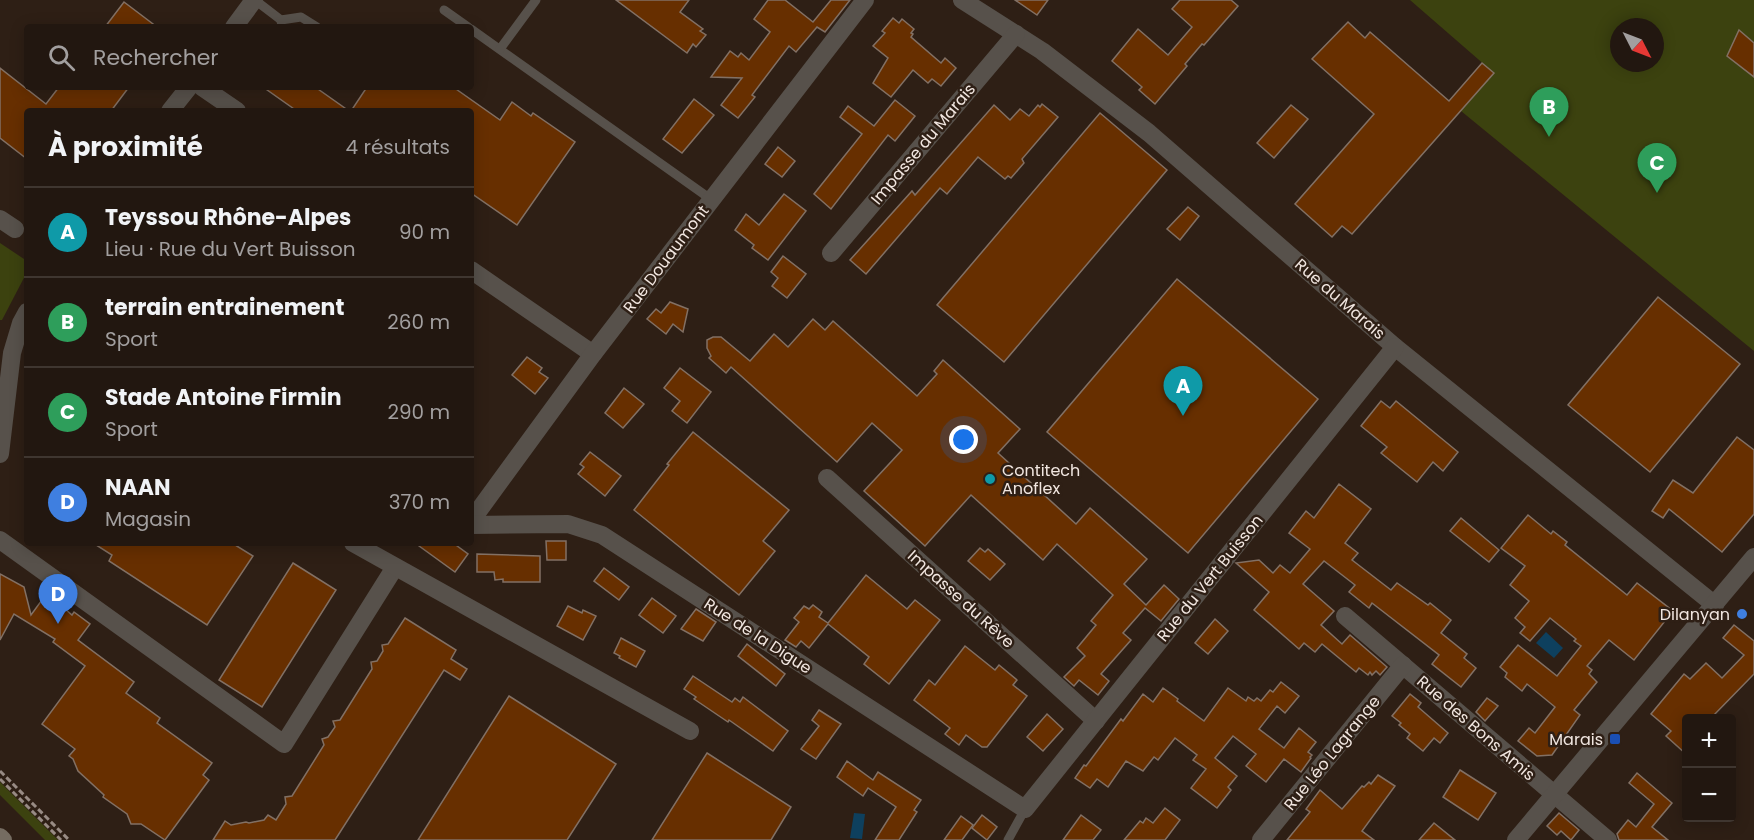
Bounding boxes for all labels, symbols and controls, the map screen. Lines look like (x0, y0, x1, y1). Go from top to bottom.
north arrow (1610, 18, 1664, 72)
search box (24, 24, 474, 90)
icon: search (45, 41, 78, 74)
text: Rechercher (93, 42, 219, 73)
street label: Impasse du Marais (865, 78, 981, 210)
pin: B (1530, 88, 1568, 137)
text: À proximité (48, 129, 203, 165)
text: 4 résultats (346, 133, 450, 161)
pin: C (1638, 144, 1676, 193)
street label: Rue Douaumont (618, 200, 714, 318)
text: Teyssou Rhône-Alpes (105, 202, 351, 233)
text: A (60, 218, 75, 246)
text: 90 m (399, 218, 450, 246)
text: Lieu · Rue du Vert Buisson (105, 235, 356, 263)
street label: Rue du Marais (1290, 253, 1390, 345)
text: terrain entrainement (105, 292, 344, 323)
text: B (61, 308, 74, 336)
text: 260 m (387, 308, 450, 336)
text: Sport (105, 325, 158, 353)
pin: A (1164, 366, 1202, 416)
text: Stade Antoine Firmin (105, 382, 342, 413)
text: C (60, 398, 75, 426)
text: 290 m (387, 398, 450, 426)
text: Sport (105, 415, 158, 443)
your location (949, 425, 978, 454)
place label: Contitech Anoflex (1002, 459, 1080, 500)
text: NAAN (105, 472, 171, 503)
marker: Contitech Anoflex (983, 472, 997, 486)
text: D (60, 488, 75, 516)
text: 370 m (389, 488, 450, 516)
text: Magasin (105, 505, 191, 533)
street label: Rue du Vert Buisson (1152, 510, 1268, 646)
street label: Impasse du Rêve (902, 545, 1020, 653)
pin: D (38, 574, 78, 624)
street label: Rue de la Digue (700, 592, 817, 680)
place label: Dilanyan (1660, 603, 1730, 626)
marker: Dilanyan (1735, 607, 1749, 621)
street label: Rue des Bons Amis (1412, 670, 1540, 786)
street label: Rue Léo Lagrange (1278, 691, 1386, 815)
map controls (1682, 714, 1736, 822)
button: + (1682, 714, 1736, 768)
place label: Marais (1549, 728, 1603, 751)
marker: Marais (1608, 732, 1622, 746)
button: − (1682, 768, 1736, 822)

